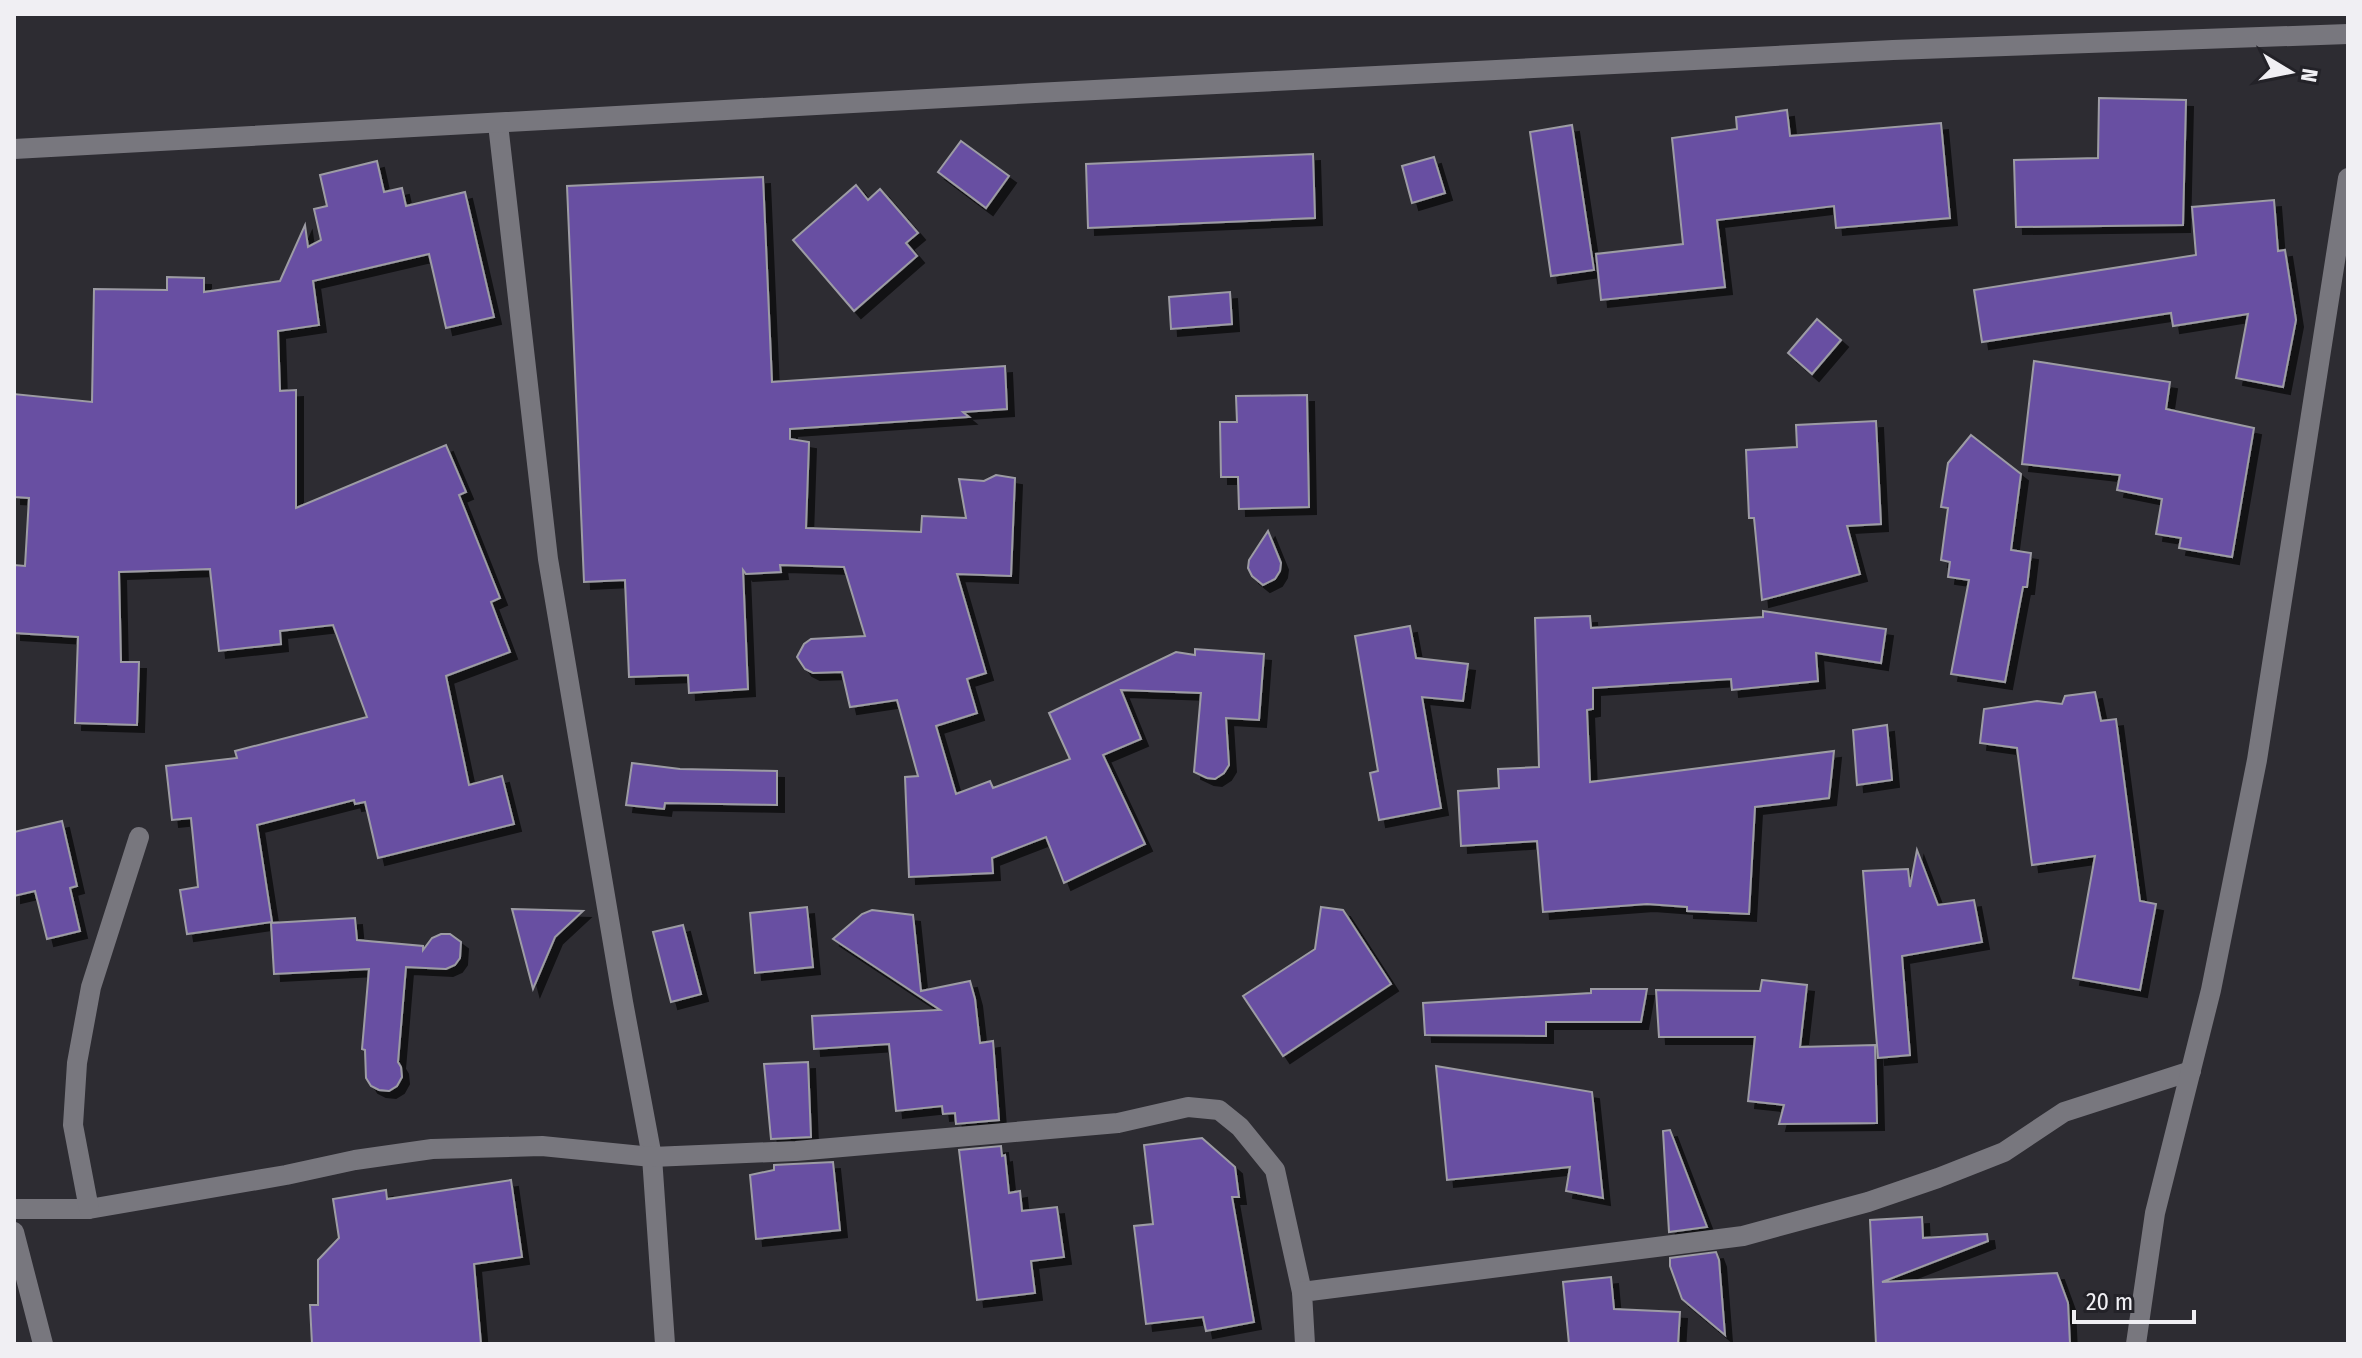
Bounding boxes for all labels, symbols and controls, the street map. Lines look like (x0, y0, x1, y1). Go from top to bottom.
north arrow (2250, 32, 2330, 112)
text: N (2295, 67, 2324, 84)
scale bar (2074, 1274, 2194, 1324)
text: 20 m (2086, 1288, 2133, 1316)

